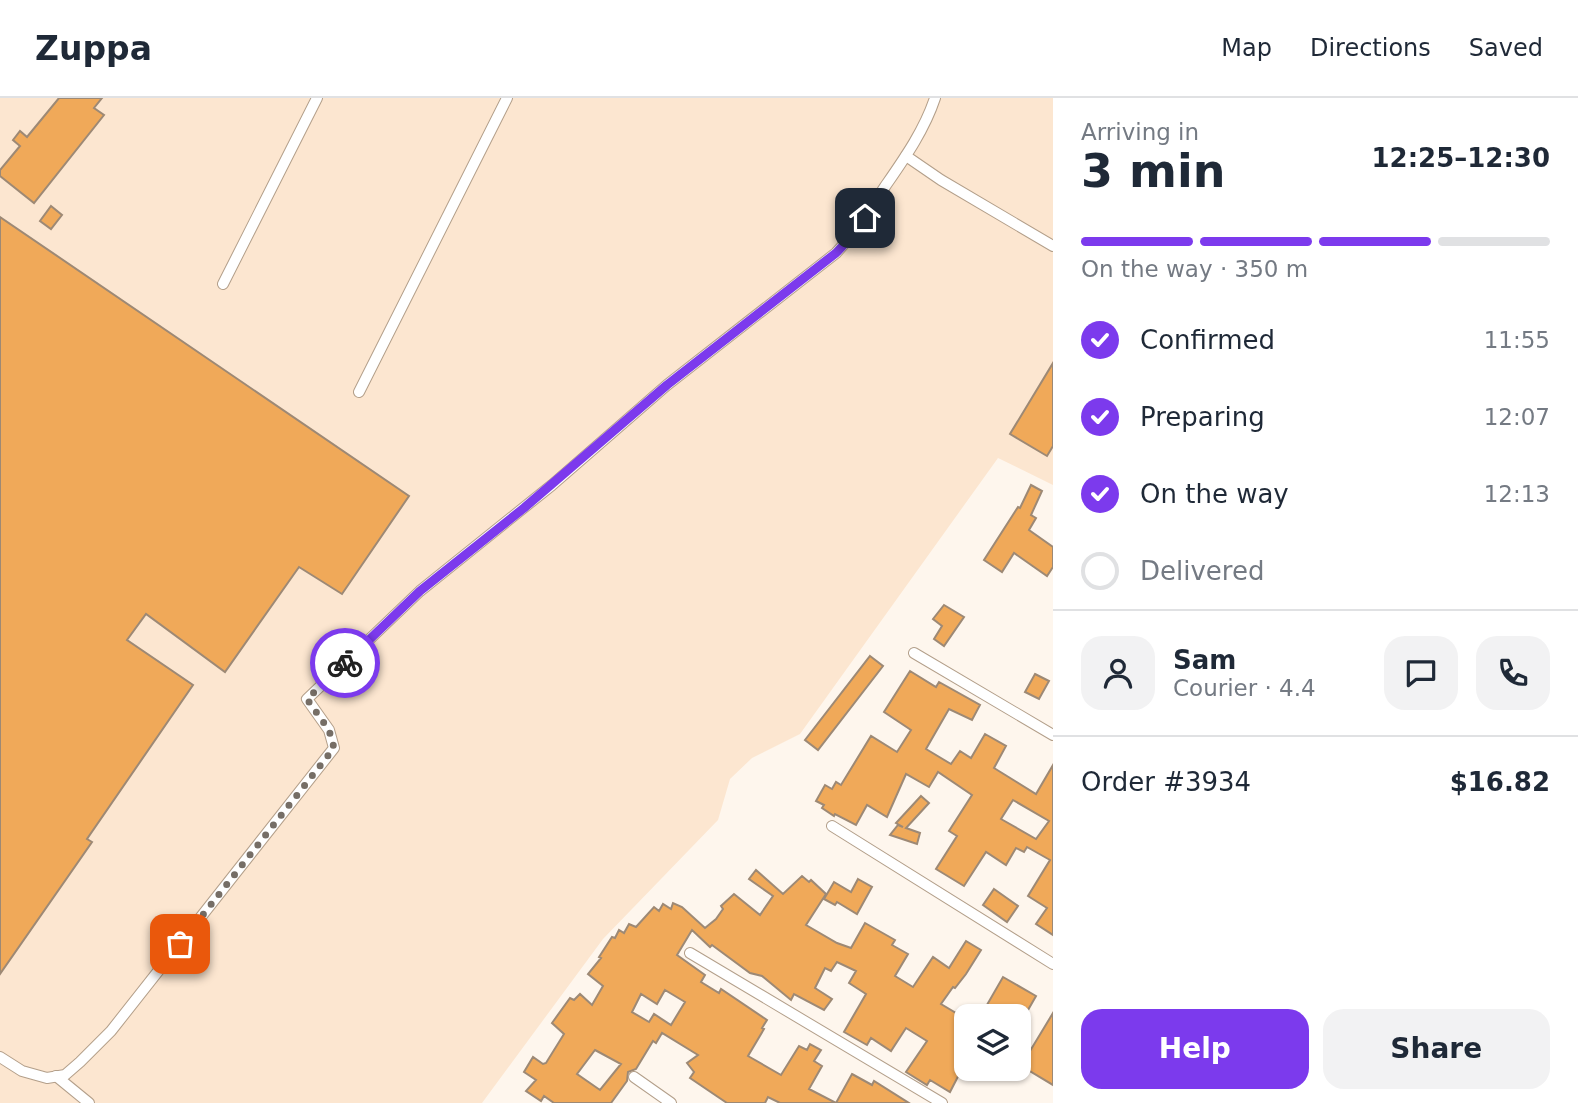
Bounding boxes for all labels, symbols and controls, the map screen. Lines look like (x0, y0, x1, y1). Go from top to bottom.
text: Zuppa (35, 29, 152, 68)
text: Map (1221, 34, 1272, 62)
text: Directions (1310, 34, 1431, 62)
text: Saved (1469, 34, 1543, 62)
text: Arriving in (1081, 119, 1199, 145)
text: 12:25–12:30 (1371, 143, 1550, 173)
text: 3 min (1081, 144, 1225, 198)
pin (835, 188, 895, 248)
icon: home (846, 199, 884, 237)
text: On the way · 350 m (1081, 256, 1308, 282)
icon: check (1081, 321, 1119, 359)
text: Confirmed (1140, 325, 1275, 355)
text: 11:55 (1484, 327, 1550, 353)
icon: check (1081, 398, 1119, 436)
text: Preparing (1140, 402, 1265, 432)
text: 12:07 (1484, 404, 1550, 430)
icon: check (1081, 475, 1119, 513)
text: On the way (1140, 479, 1289, 509)
text: 12:13 (1484, 481, 1550, 507)
text: Delivered (1140, 556, 1264, 586)
courier (310, 628, 380, 698)
button: person (1081, 636, 1155, 710)
button: chat (1384, 636, 1458, 710)
button: phone (1476, 636, 1550, 710)
icon: bike (326, 644, 364, 682)
text: Sam (1173, 645, 1236, 675)
text: Courier · 4.4 (1173, 675, 1316, 701)
text: Order #3934 (1081, 767, 1251, 797)
text: $16.82 (1450, 767, 1550, 797)
pin (150, 914, 210, 974)
icon: bag (161, 925, 199, 963)
map controls (954, 1004, 1031, 1081)
button: layers (954, 1004, 1031, 1081)
button: Help (1081, 1009, 1309, 1089)
button: Share (1323, 1009, 1550, 1089)

